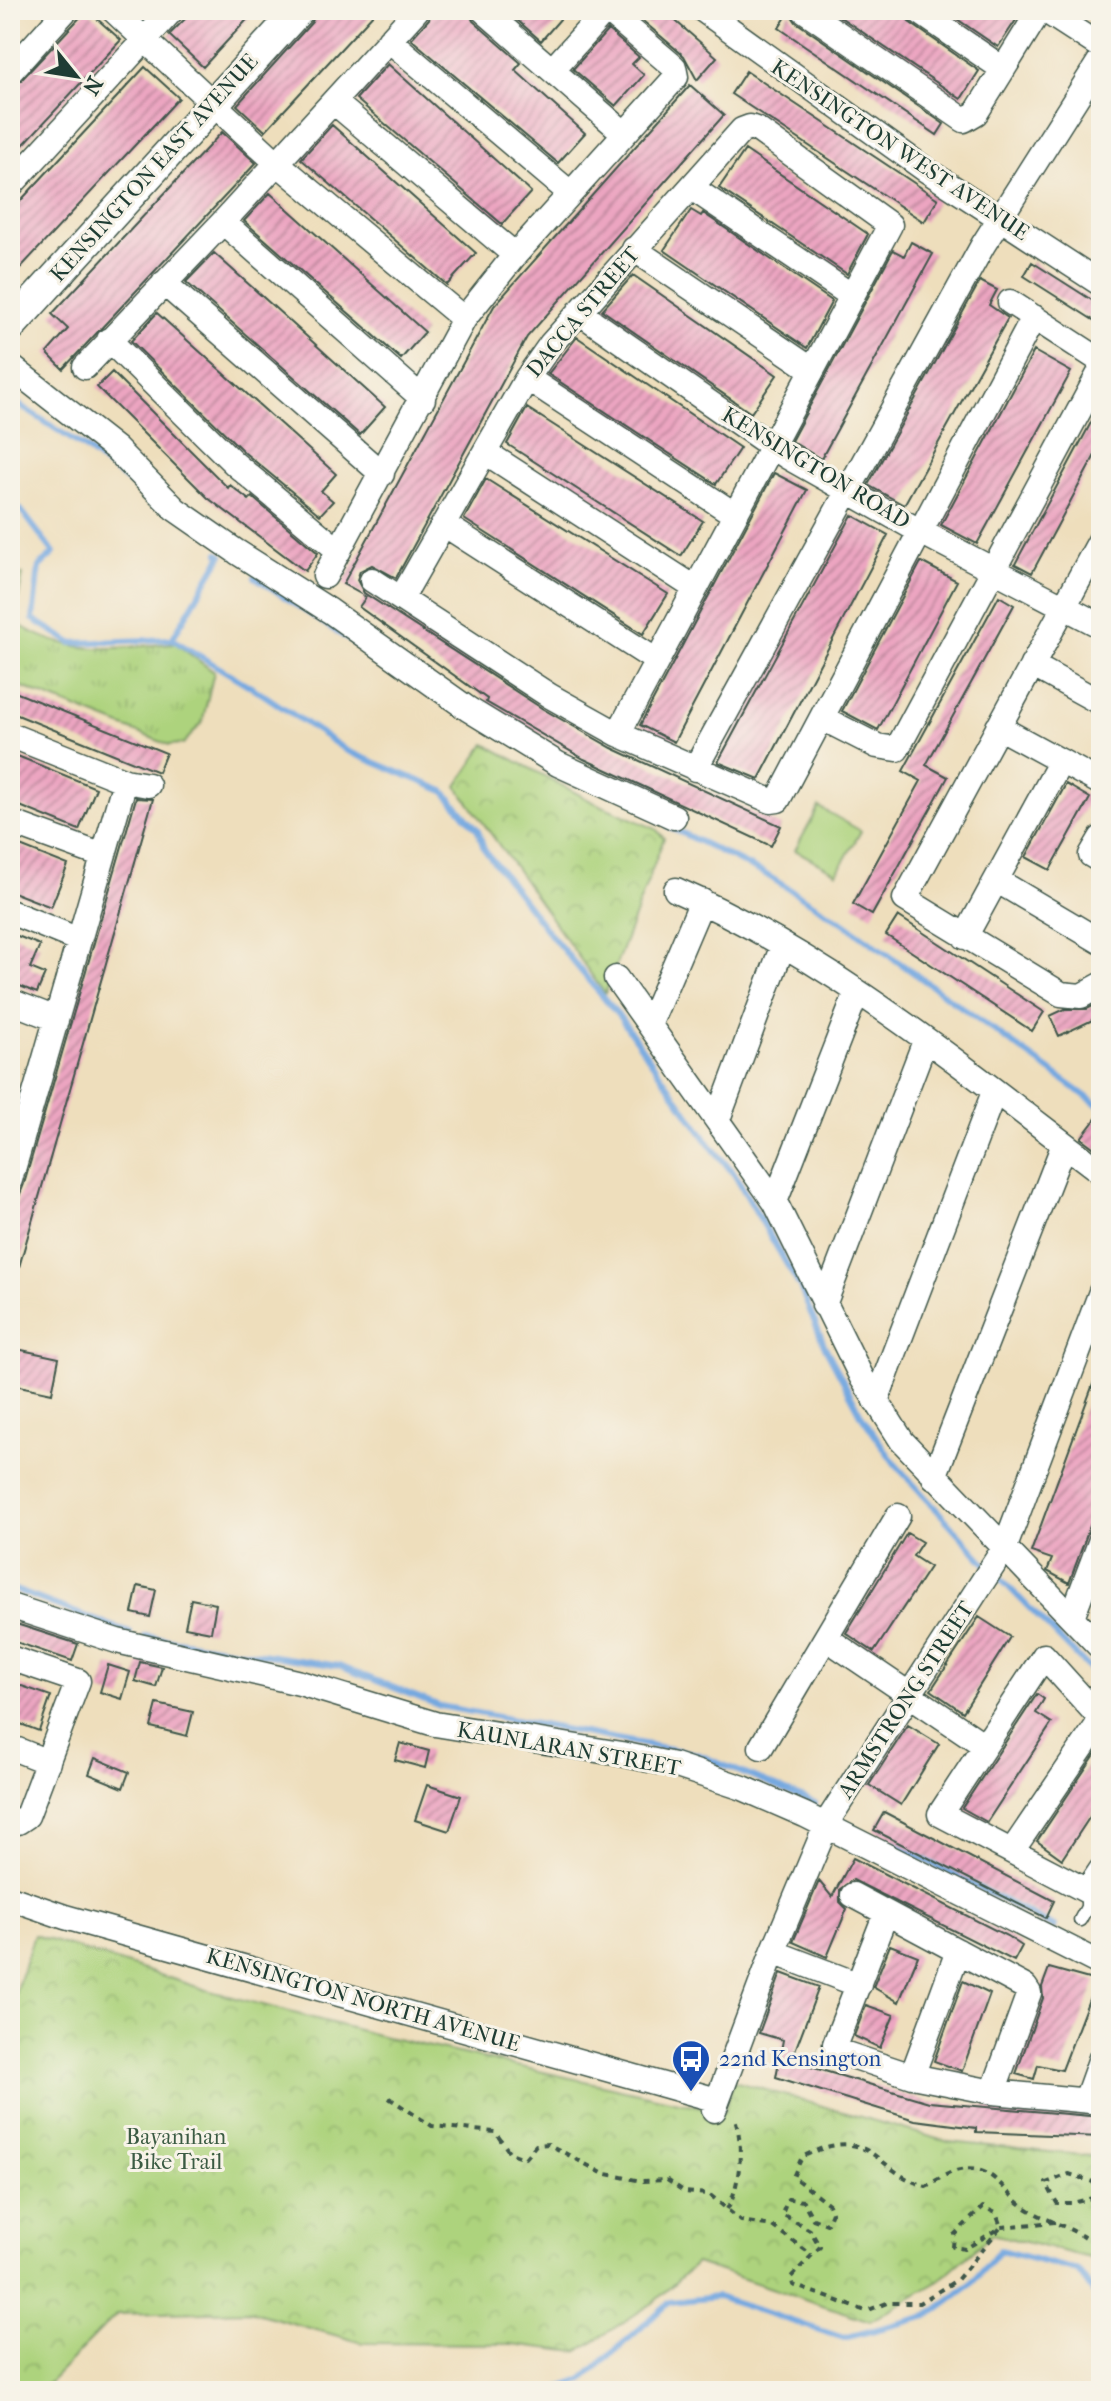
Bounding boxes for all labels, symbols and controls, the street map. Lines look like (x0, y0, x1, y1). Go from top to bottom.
north arrow (36, 36, 116, 116)
street label: KENSINGTON EAST AVENUE (45, 48, 263, 288)
street label: KENSINGTON WEST AVENUE (766, 54, 1034, 246)
street label: DACCA STREET (521, 241, 646, 383)
street label: KENSINGTON ROAD (717, 402, 915, 534)
street label: ARMSTRONG STREET (832, 1596, 980, 1804)
street label: KAUNLARAN STREET (455, 1717, 684, 1782)
street label: KENSINGTON NORTH AVENUE (203, 1943, 523, 2057)
bus stop icon: 22nd Kensington (670, 2038, 712, 2093)
place label: 22nd Kensington (719, 2046, 882, 2072)
park label: Bayanihan Bike Trail (126, 2124, 226, 2175)

